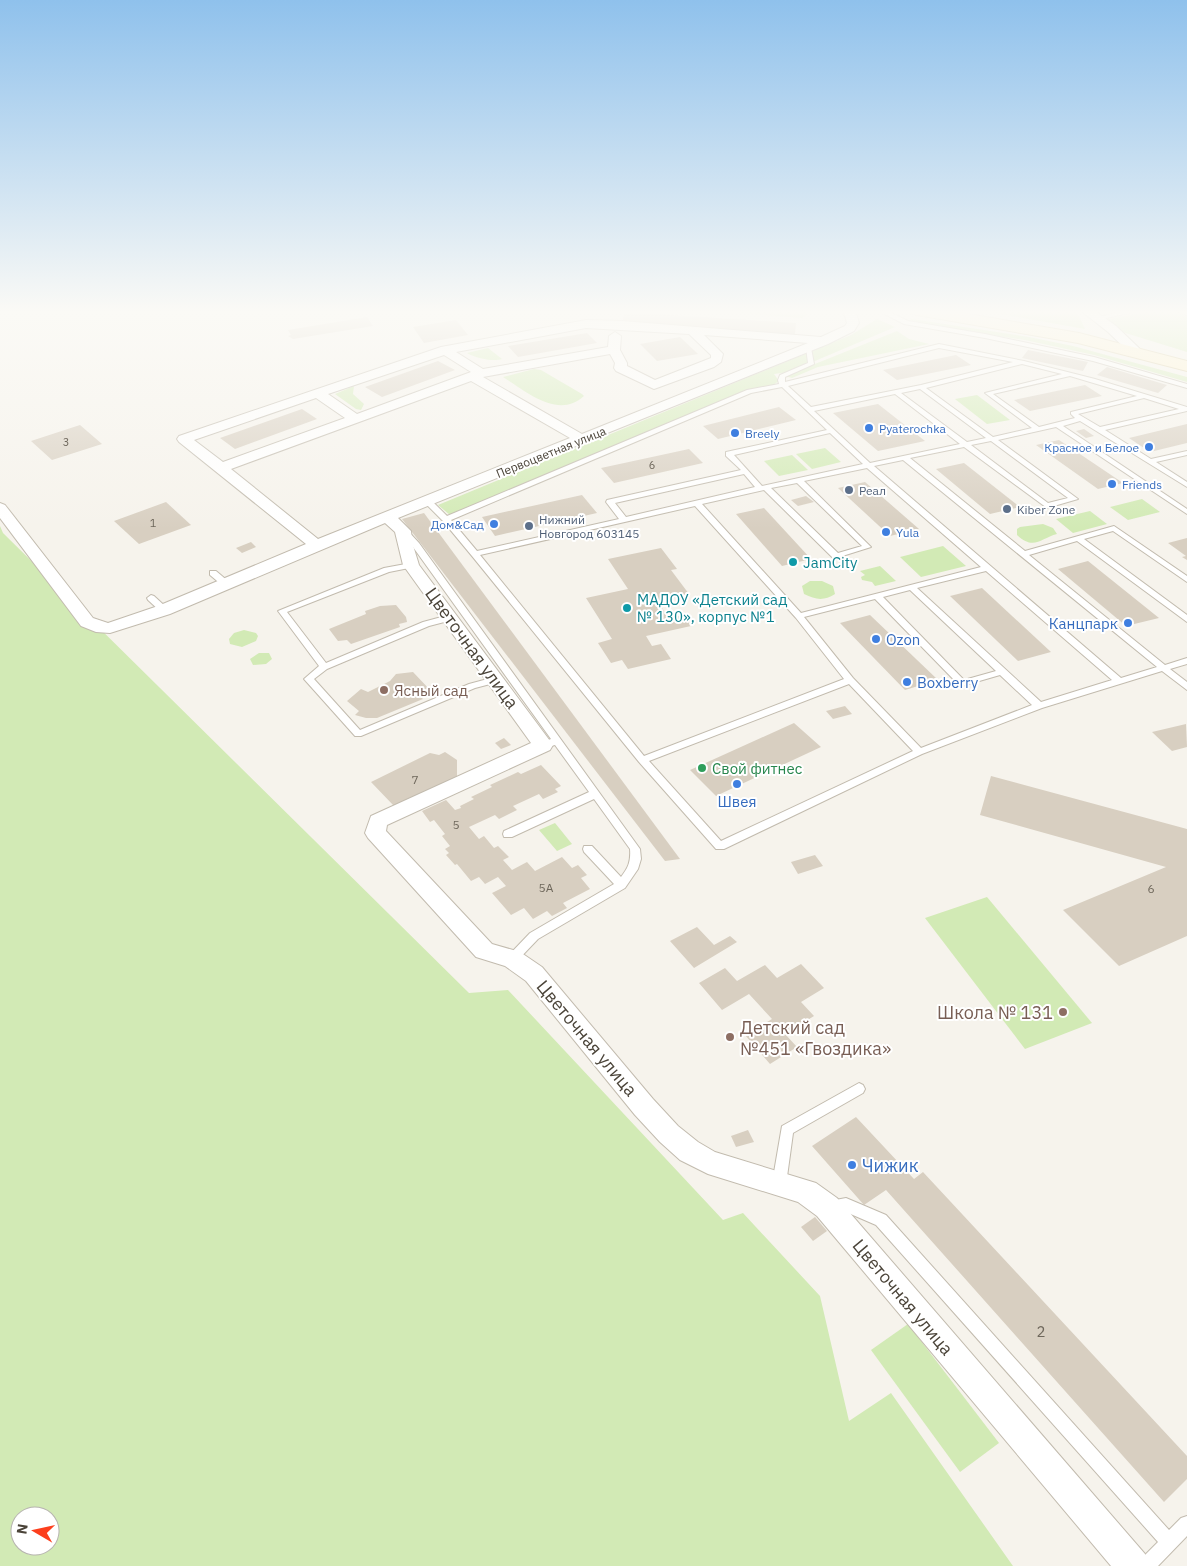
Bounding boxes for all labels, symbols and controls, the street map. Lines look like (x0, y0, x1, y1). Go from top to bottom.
place label: Pyaterochka (879, 421, 946, 436)
marker: Pyaterochka (863, 422, 875, 434)
street label: Первоцветная улица (494, 423, 609, 481)
place label: Breely (745, 426, 780, 441)
marker: Breely (729, 427, 741, 439)
house number: 3 (63, 435, 69, 449)
place label: Красное и Белое (1044, 440, 1139, 455)
marker: Красное и Белое (1143, 441, 1155, 453)
house number: 6 (649, 458, 655, 472)
place label: Friends (1122, 477, 1162, 492)
marker: Friends (1106, 478, 1118, 490)
place label: Реал (859, 483, 886, 498)
marker: Реал (843, 484, 855, 496)
place label: Kiber Zone (1017, 502, 1076, 517)
marker: Kiber Zone (1001, 503, 1013, 515)
place label: Нижний Новгород 603145 (539, 512, 639, 541)
house number: 1 (150, 516, 157, 530)
place label: Дом&Сад (431, 517, 484, 532)
marker: Дом&Сад (488, 518, 500, 530)
marker: Нижний Новгород 603145 (523, 520, 535, 532)
place label: Yula (896, 525, 920, 540)
marker: Yula (880, 526, 892, 538)
place label: JamCity (803, 553, 858, 572)
marker: JamCity (787, 556, 799, 568)
street label: Цветочная улица (420, 583, 524, 714)
place label: МАДОУ «Детский сад № 130», корпус №1 (637, 590, 787, 626)
marker: МАДОУ «Детский сад № 130», корпус №1 (621, 602, 633, 614)
place label: Канцпарк (1049, 614, 1118, 633)
marker: Канцпарк (1122, 617, 1134, 629)
place label: Ozon (886, 630, 920, 649)
marker: Ozon (870, 633, 882, 645)
place label: Boxberry (917, 673, 979, 692)
marker: Boxberry (901, 676, 913, 688)
place label: Ясный сад (394, 681, 468, 700)
marker: Ясный сад (378, 684, 390, 696)
place label: Свой фитнес (712, 759, 803, 778)
marker: Свой фитнес (696, 762, 708, 774)
house number: 7 (411, 772, 419, 787)
marker: Швея (731, 778, 743, 790)
place label: Швея (718, 792, 756, 811)
house number: 5 (452, 817, 460, 832)
house number: 5А (539, 880, 554, 895)
house number: 6 (1147, 881, 1155, 896)
street label: Цветочная улица (532, 975, 643, 1101)
place label: Школа № 131 (937, 1001, 1053, 1024)
marker: Школа № 131 (1057, 1006, 1069, 1018)
place label: Детский сад №451 «Гвоздика» (740, 1016, 891, 1060)
marker: Детский сад №451 «Гвоздика» (724, 1031, 736, 1043)
place label: Чижик (862, 1154, 919, 1177)
marker: Чижик (846, 1159, 858, 1171)
street label: Цветочная улица (848, 1234, 959, 1360)
house number: 2 (1036, 1322, 1046, 1341)
north arrow (10, 1506, 60, 1556)
text: N (12, 1523, 32, 1535)

